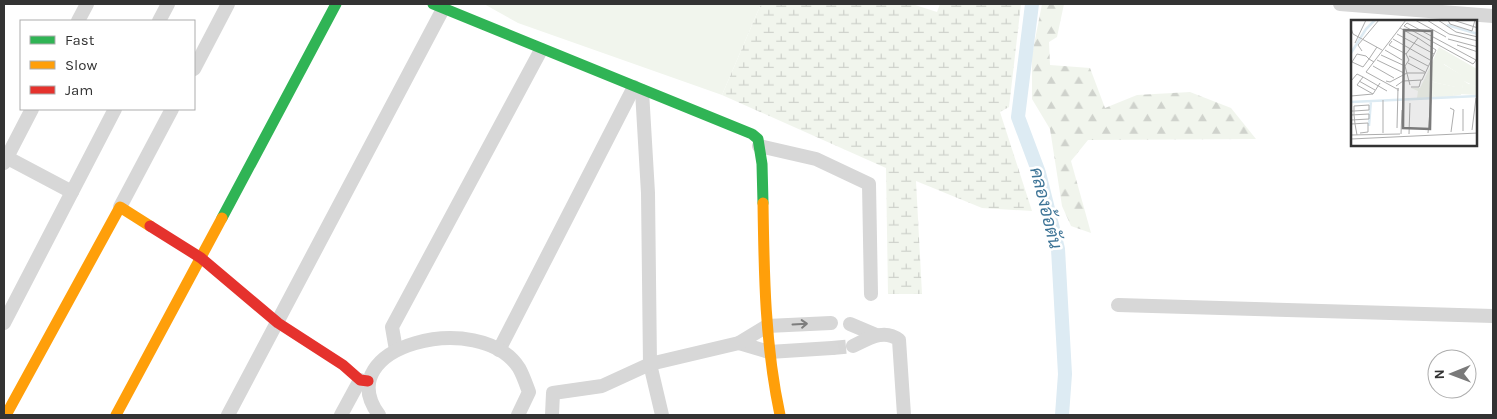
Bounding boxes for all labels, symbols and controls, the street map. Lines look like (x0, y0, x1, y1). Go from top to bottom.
legend (20, 20, 195, 110)
inset map (1351, 20, 1477, 146)
text: Fast (65, 31, 95, 49)
text: Slow (65, 56, 97, 74)
text: Jam (65, 81, 93, 99)
water label: คลองอ้อตัน (1025, 165, 1068, 252)
one-way arrow (792, 320, 808, 329)
north arrow (1427, 349, 1477, 399)
text: N (1431, 369, 1448, 379)

